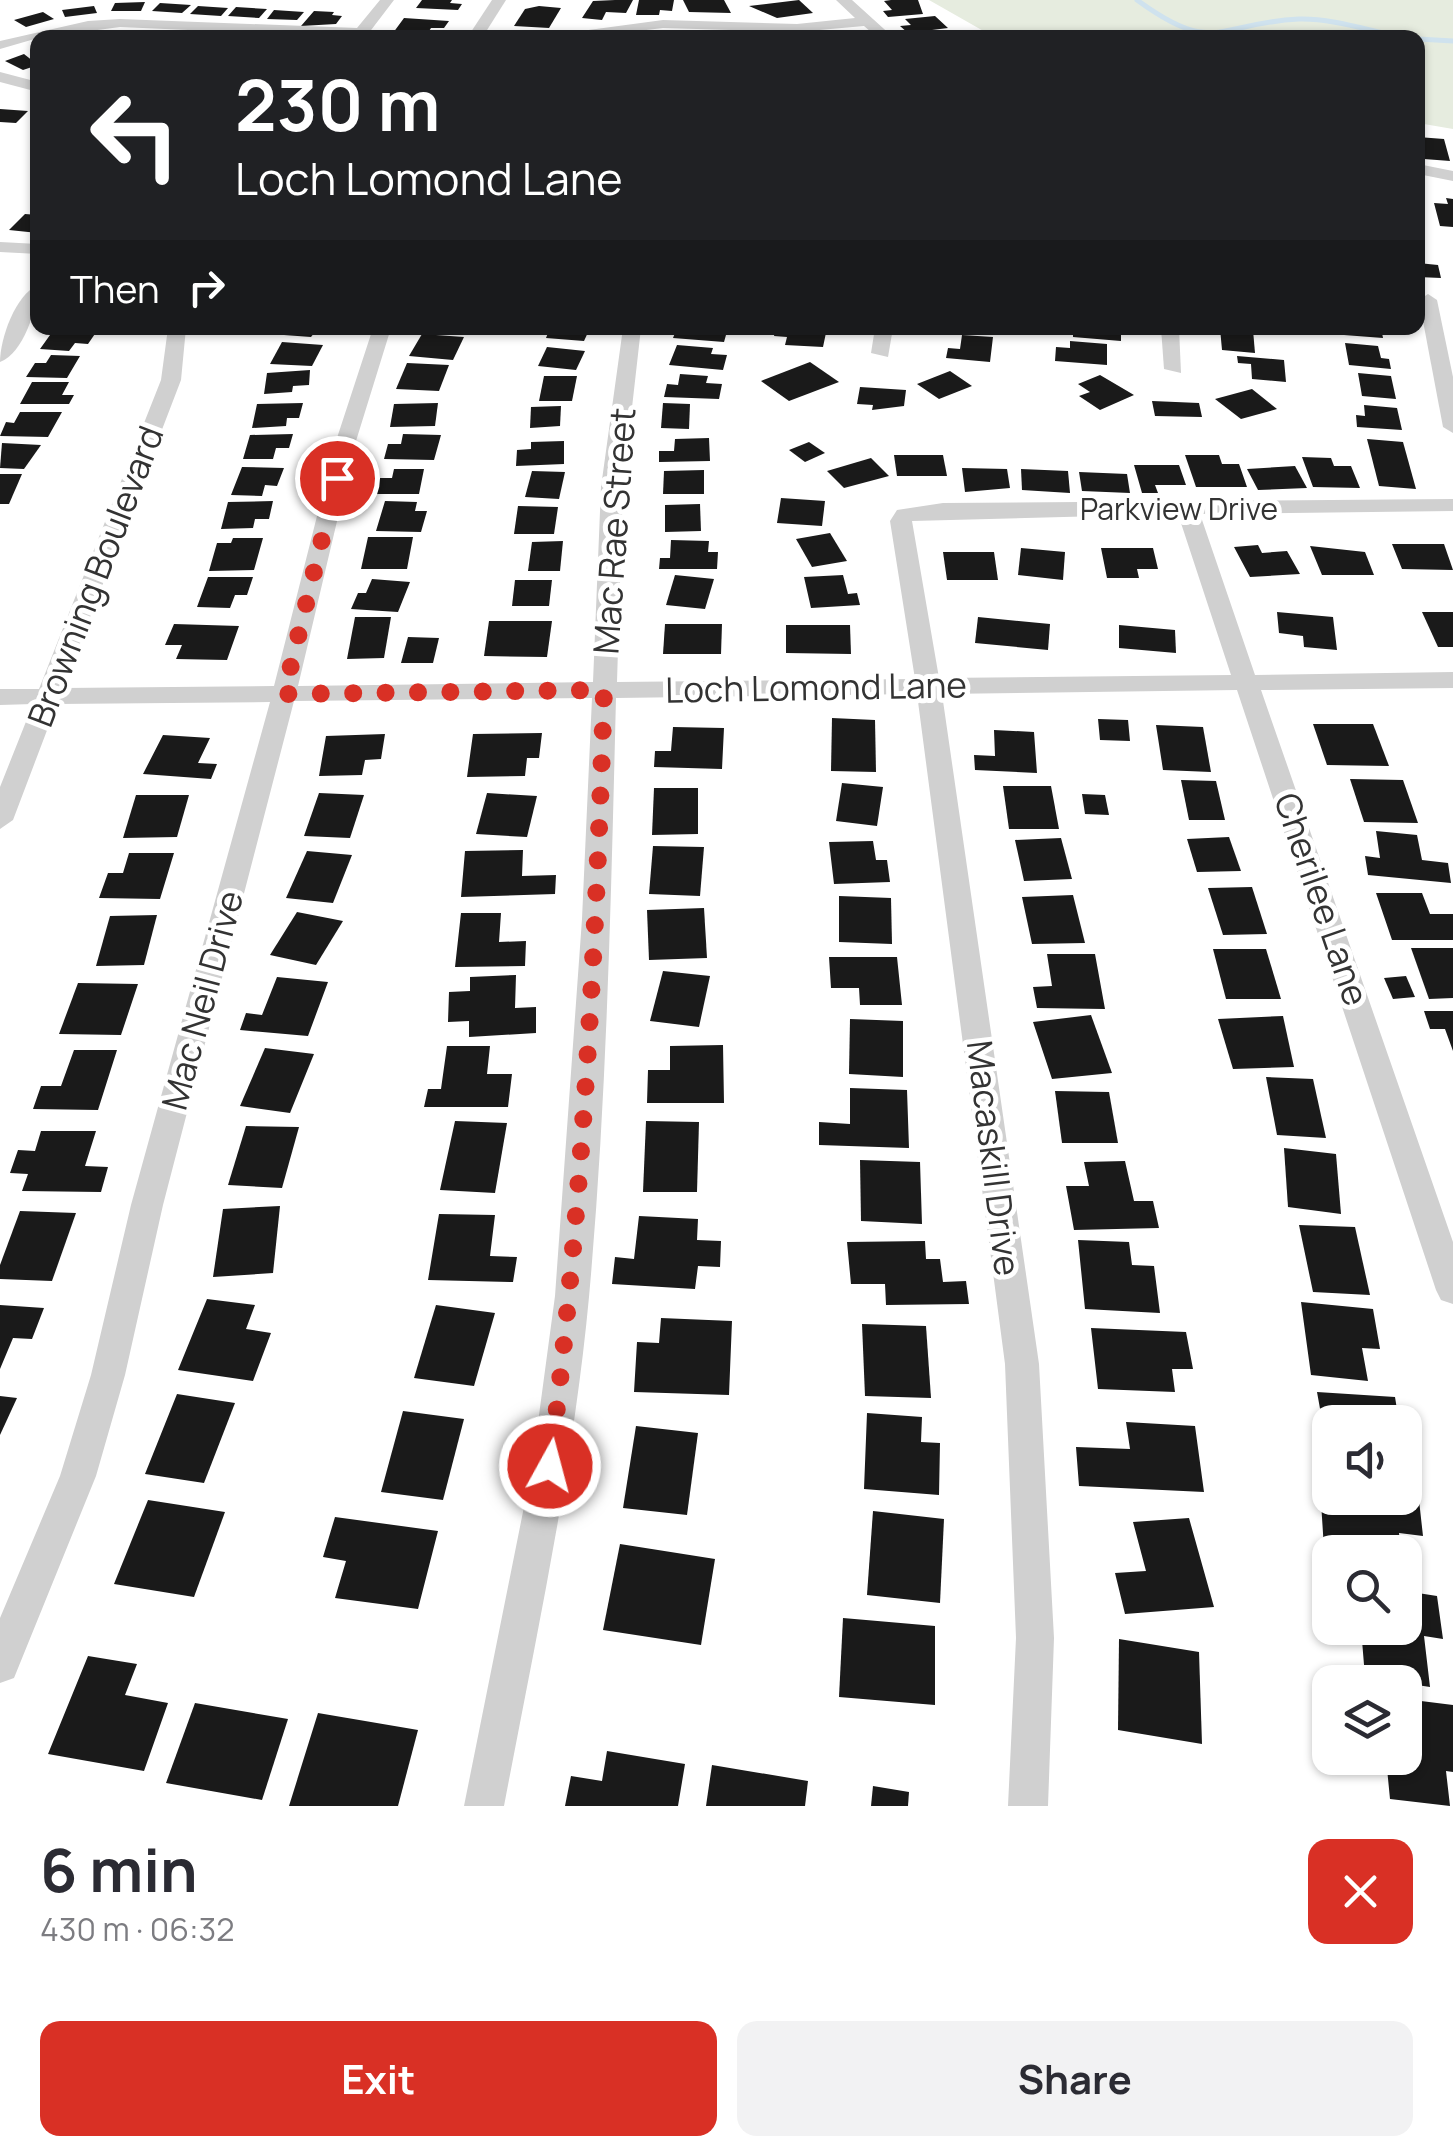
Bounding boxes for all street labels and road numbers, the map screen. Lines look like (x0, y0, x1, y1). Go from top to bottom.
street label: Mac Rae Street (581, 406, 647, 656)
street label: Browning Boulevard (16, 419, 174, 733)
street label: Parkview Drive (1080, 488, 1278, 529)
street label: Loch Lomond Lane (665, 660, 967, 714)
street label: Cherilee Lane (1263, 786, 1381, 1012)
street label: Mac Neil Drive (150, 885, 254, 1115)
street label: Macaskill Drive (956, 1038, 1032, 1278)

